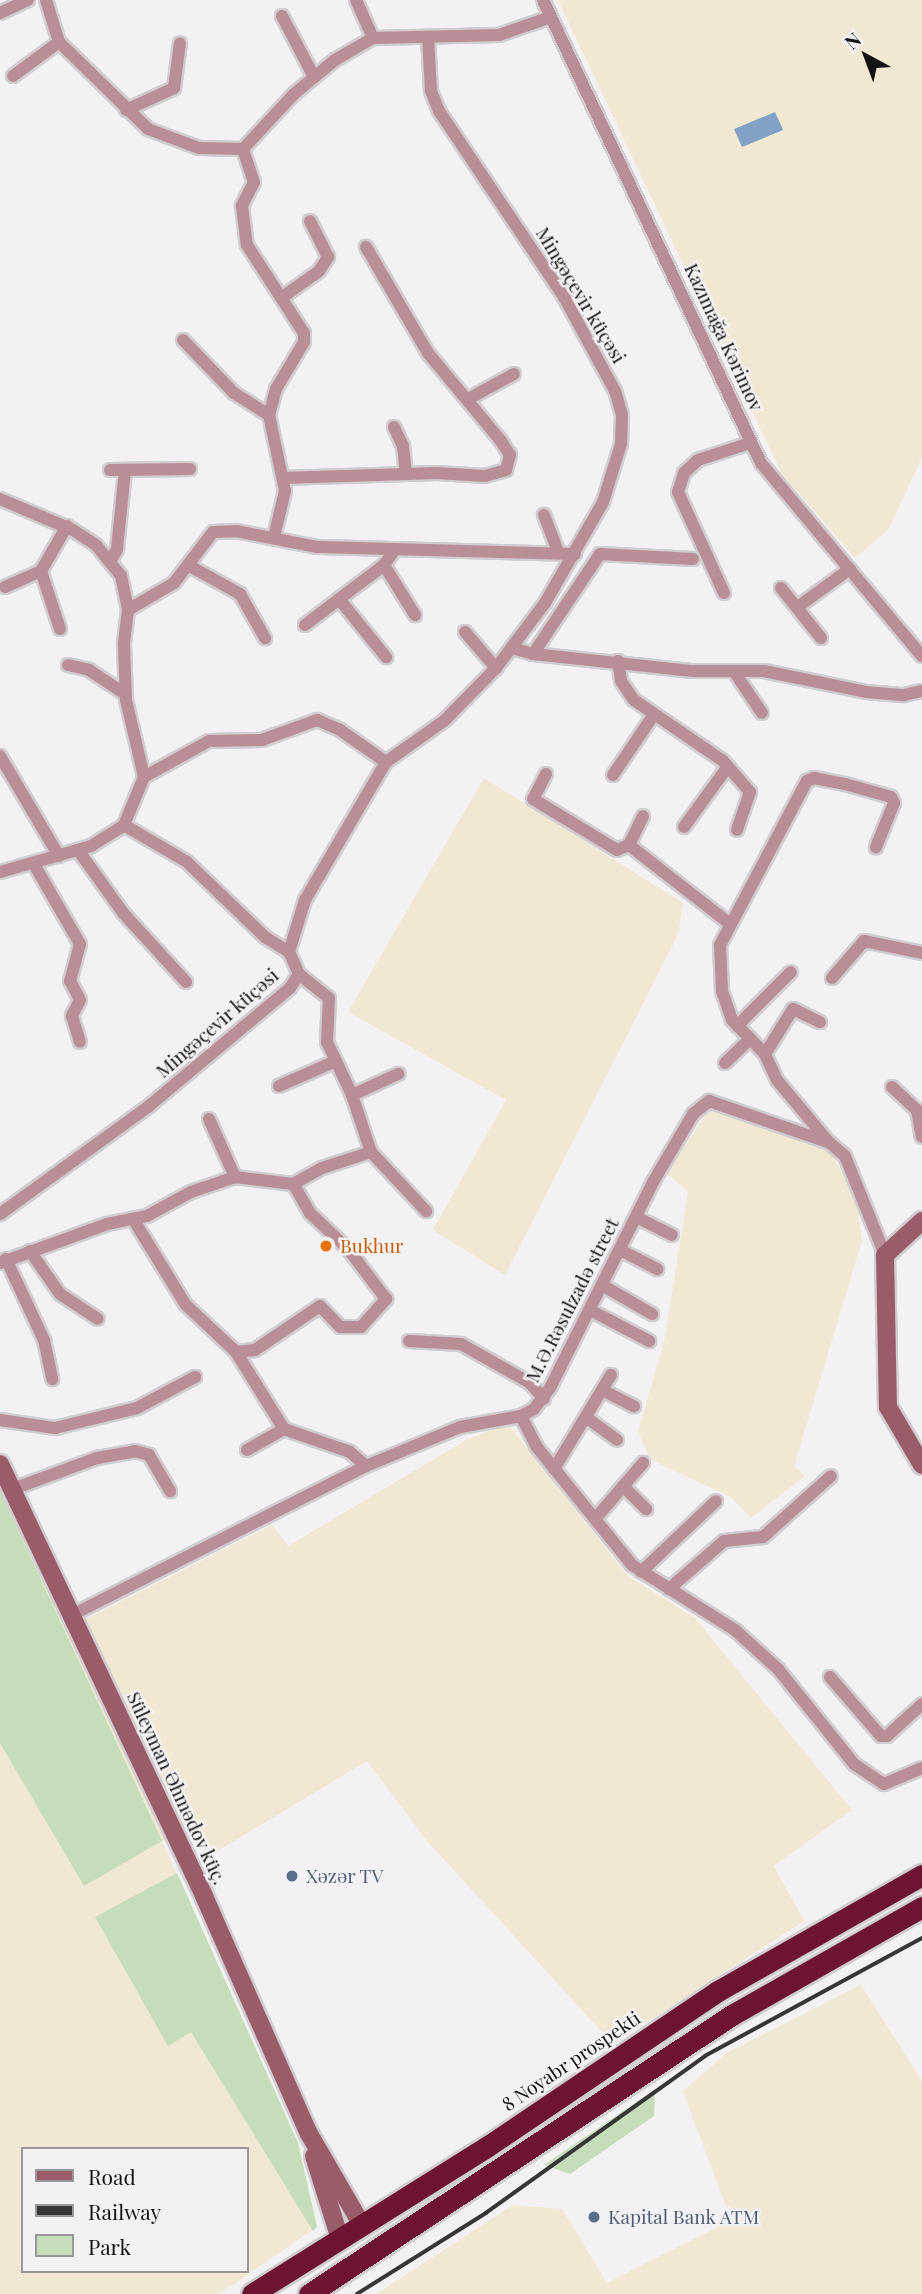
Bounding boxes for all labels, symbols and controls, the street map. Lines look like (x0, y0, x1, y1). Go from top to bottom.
north arrow (831, 21, 901, 91)
text: N (839, 26, 866, 54)
street label: Mingəçevir küçəsi (531, 222, 631, 368)
street label: Kazımağa Kərimov (680, 260, 768, 414)
street label: Mingəçevir küçəsi (151, 963, 283, 1083)
street label: M.Ə.Rəsulzadə street (521, 1214, 623, 1386)
place label: Bukhur (340, 1235, 403, 1257)
marker: Bukhur (318, 1238, 334, 1254)
street label: Süleyman Əhmədov küç. (122, 1688, 232, 1888)
place label: Xəzər TV (306, 1865, 384, 1887)
marker: Xəzər TV (284, 1868, 300, 1884)
street label: 8 Noyabr prospekti (497, 2006, 645, 2116)
legend (21, 2147, 248, 2273)
text: Road (88, 2162, 136, 2190)
text: Railway (88, 2197, 161, 2225)
place label: Kapital Bank ATM (608, 2206, 760, 2228)
marker: Kapital Bank ATM (586, 2209, 602, 2225)
text: Park (88, 2232, 131, 2260)

